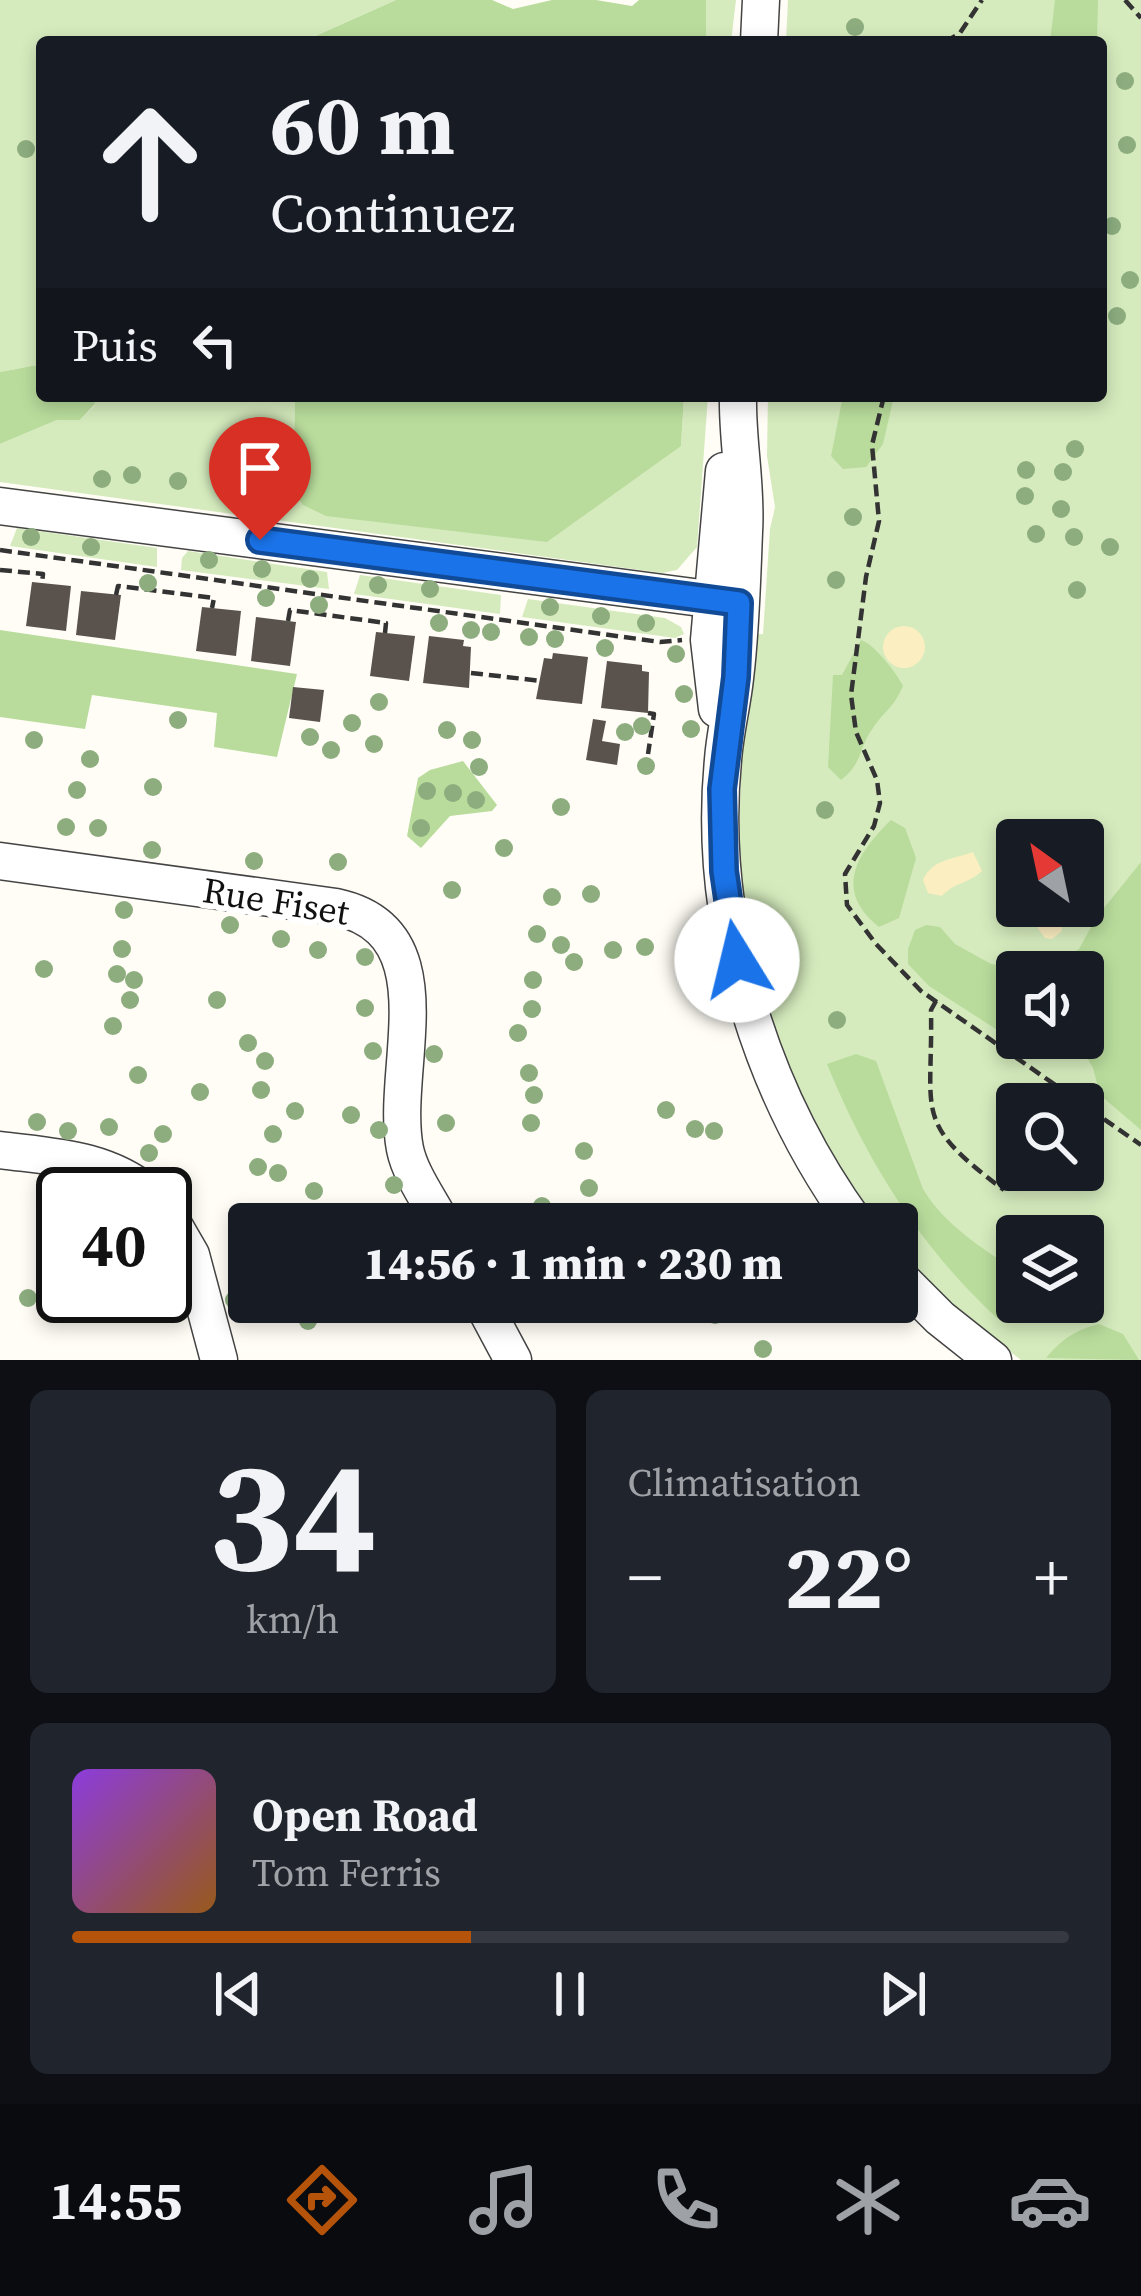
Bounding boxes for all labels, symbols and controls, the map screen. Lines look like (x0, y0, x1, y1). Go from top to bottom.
text: 60 m (270, 67, 455, 182)
icon: ahead (72, 84, 228, 240)
text: Continuez (270, 176, 515, 250)
icon: left (182, 312, 248, 378)
text: Puis (72, 314, 158, 376)
pin (209, 417, 311, 540)
icon: arrive (227, 435, 293, 501)
north arrow (996, 819, 1104, 927)
map controls (996, 819, 1104, 1323)
street label: Rue Fiset (199, 865, 353, 937)
position arrow (674, 897, 800, 1023)
button: sound (996, 951, 1104, 1059)
button: search (996, 1083, 1104, 1191)
speed limit sign: 40 (36, 1167, 192, 1323)
button: layers (996, 1215, 1104, 1323)
text: 14:56 · 1 min · 230 m (363, 1232, 783, 1294)
text: 34 (208, 1408, 377, 1622)
text: Climatisation (628, 1456, 861, 1509)
text: 22° (784, 1515, 913, 1638)
text: − (628, 1532, 662, 1622)
text: + (1034, 1532, 1069, 1622)
text: km/h (246, 1593, 339, 1646)
text: Open Road (252, 1784, 478, 1846)
text: Tom Ferris (252, 1846, 441, 1899)
icon: previous (205, 1961, 271, 2027)
icon: pause (537, 1961, 603, 2027)
icon: next (870, 1961, 936, 2027)
icon: directions (280, 2158, 364, 2242)
icon: music (462, 2158, 546, 2242)
icon: phone (644, 2158, 728, 2242)
icon: climate (826, 2158, 910, 2242)
icon: car (1008, 2158, 1092, 2242)
text: 14:55 (49, 2163, 182, 2237)

